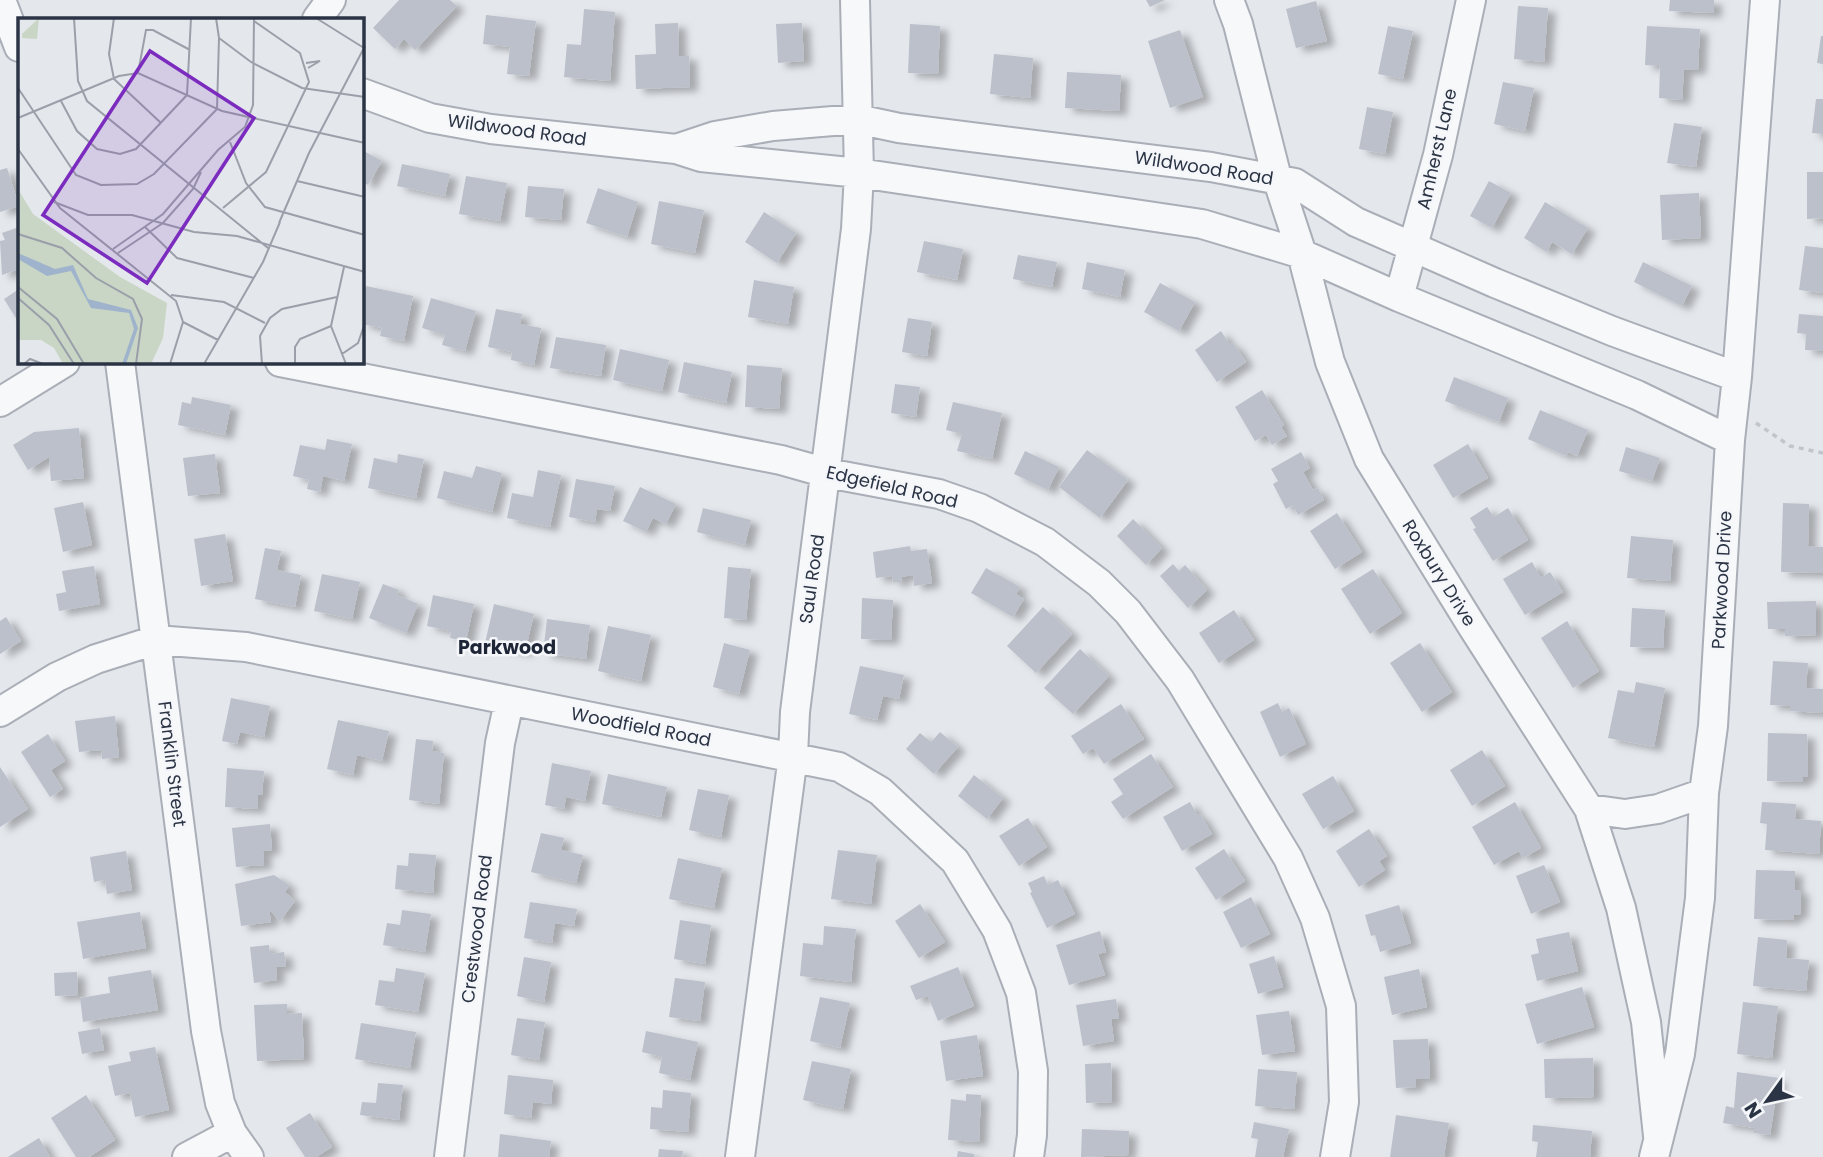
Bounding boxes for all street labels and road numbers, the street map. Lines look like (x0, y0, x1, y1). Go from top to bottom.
street label: Amherst Lane (1410, 86, 1463, 212)
street label: Wildwood Road (446, 107, 588, 152)
street label: Wildwood Road (1133, 144, 1275, 191)
street label: Edgefield Road (824, 459, 960, 514)
street label: Parkwood Drive (1705, 510, 1738, 650)
street label: Roxbury Drive (1397, 515, 1482, 631)
street label: Saul Road (793, 532, 830, 625)
street label: Franklin Street (152, 700, 193, 828)
street label: Woodfield Road (569, 701, 713, 752)
street label: Crestwood Road (455, 853, 498, 1005)

